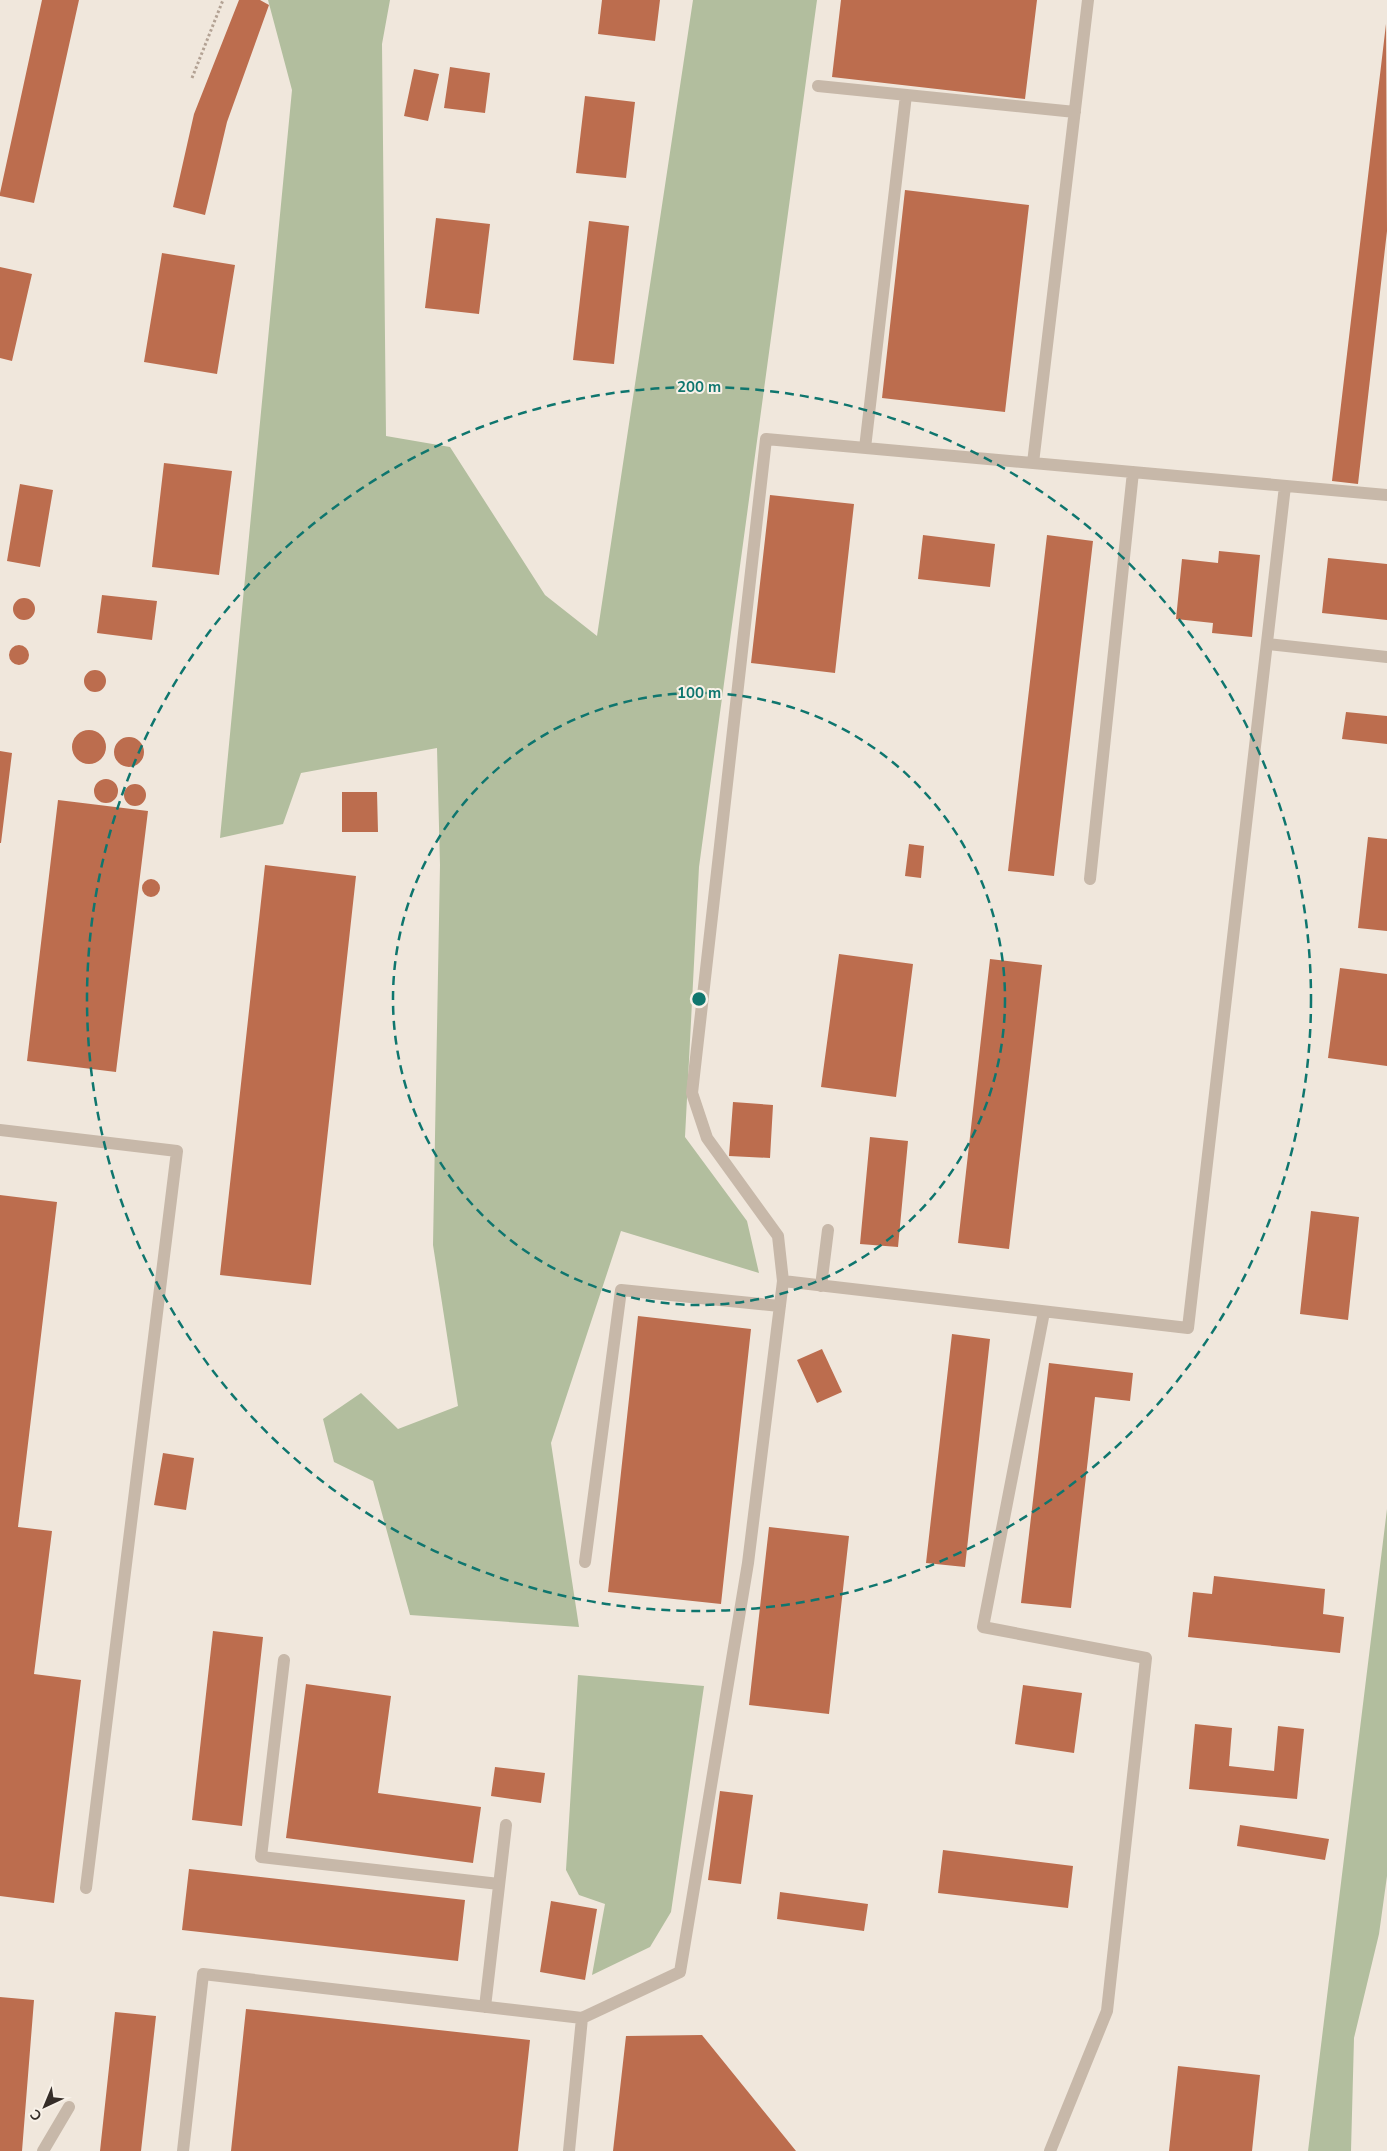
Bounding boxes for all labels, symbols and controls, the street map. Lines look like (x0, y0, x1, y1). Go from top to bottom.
text: 200 m (677, 377, 721, 397)
text: 100 m (677, 683, 721, 703)
centre of rings (690, 990, 708, 1008)
north arrow (20, 2081, 70, 2131)
text: С (26, 2105, 46, 2125)

